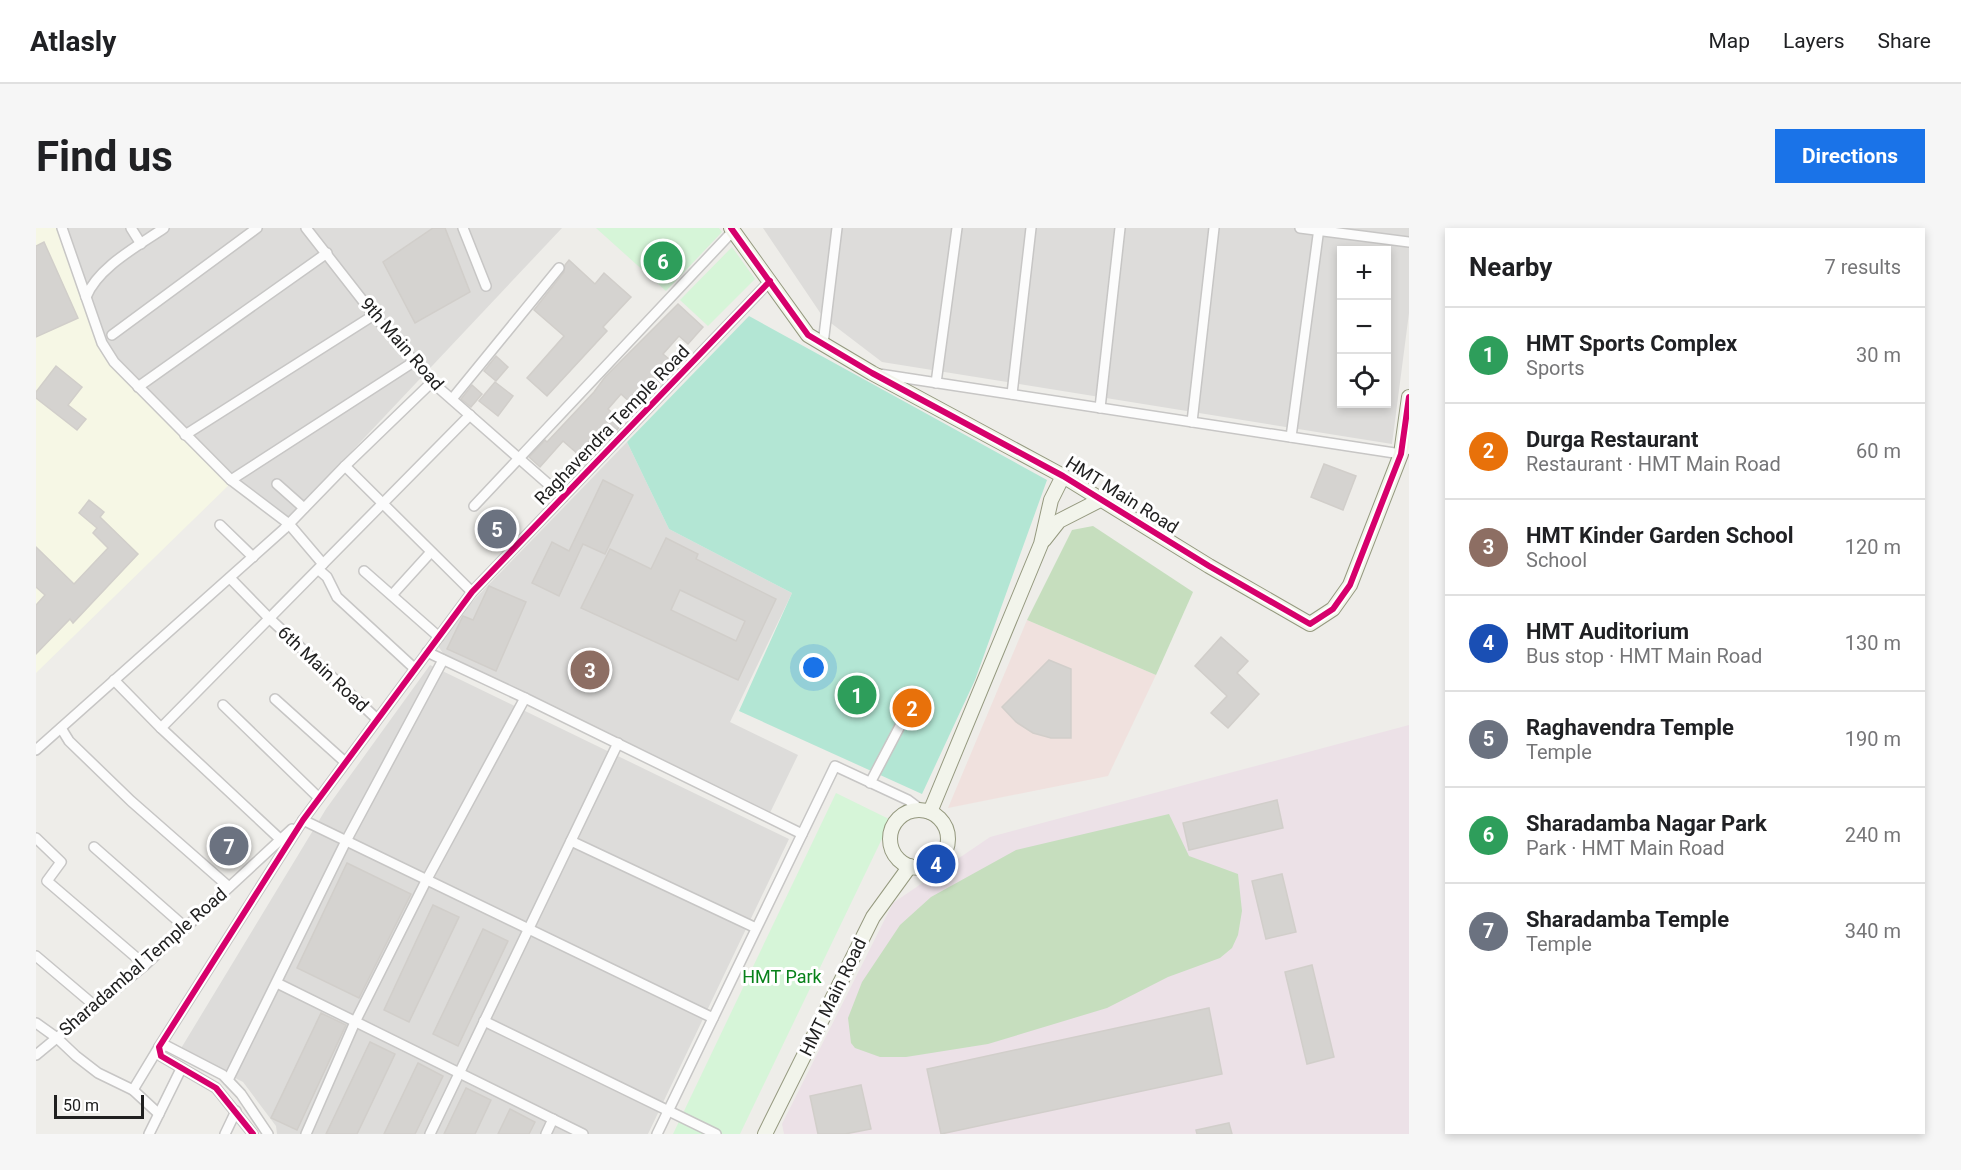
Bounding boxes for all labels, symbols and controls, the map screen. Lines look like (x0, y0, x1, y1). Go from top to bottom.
text: Atlasly (30, 25, 116, 58)
text: Map (1708, 29, 1750, 53)
text: Layers (1783, 29, 1844, 53)
text: Share (1877, 29, 1931, 53)
button: Directions (1775, 129, 1925, 183)
text: Find us (36, 132, 173, 181)
pin: 6 (644, 238, 682, 284)
map controls (1337, 246, 1391, 408)
button: + (1337, 246, 1391, 300)
text: Nearby (1469, 252, 1552, 282)
text: 7 results (1825, 255, 1901, 279)
street label: 9th Main Road (356, 293, 448, 394)
button: − (1337, 300, 1391, 354)
text: HMT Sports Complex (1526, 331, 1737, 356)
street label: Raghavendra Temple Road (530, 341, 693, 509)
text: 1 (1483, 343, 1494, 367)
text: 30 m (1856, 343, 1901, 367)
button: locate (1337, 354, 1391, 408)
text: Sports (1526, 356, 1585, 380)
text: Durga Restaurant (1526, 427, 1698, 452)
text: 2 (1483, 439, 1494, 463)
text: 60 m (1856, 439, 1901, 463)
street label: HMT Main Road (1062, 452, 1182, 538)
text: Restaurant · HMT Main Road (1526, 452, 1781, 476)
pin: 5 (478, 506, 516, 552)
text: HMT Kinder Garden School (1526, 523, 1794, 548)
text: 3 (1483, 535, 1494, 559)
text: 120 m (1845, 535, 1901, 559)
text: School (1526, 548, 1587, 572)
text: HMT Auditorium (1526, 619, 1689, 644)
street label: 6th Main Road (274, 621, 373, 716)
text: 4 (1483, 631, 1494, 655)
text: 130 m (1845, 631, 1901, 655)
text: Bus stop · HMT Main Road (1526, 644, 1762, 668)
pin: 3 (570, 648, 610, 692)
your location (799, 653, 828, 682)
pin: 1 (838, 672, 876, 718)
pin: 2 (892, 686, 932, 730)
text: Raghavendra Temple (1526, 715, 1734, 740)
text: 5 (1483, 727, 1494, 751)
text: 190 m (1845, 727, 1901, 751)
text: Temple (1526, 740, 1592, 764)
text: Sharadamba Nagar Park (1526, 811, 1767, 836)
text: 6 (1483, 823, 1494, 847)
text: 240 m (1845, 823, 1901, 847)
pin: 7 (210, 824, 248, 868)
text: Park · HMT Main Road (1526, 836, 1725, 860)
pin: 4 (916, 842, 956, 886)
street label: Sharadambal Temple Road (55, 883, 231, 1040)
text: Sharadamba Temple (1526, 907, 1729, 932)
text: 7 (1483, 919, 1494, 943)
text: 340 m (1845, 919, 1901, 943)
text: Temple (1526, 932, 1592, 956)
street label: HMT Main Road (795, 934, 870, 1059)
park label: HMT Park (742, 966, 823, 987)
scale bar (54, 1092, 144, 1120)
text: 50 m (63, 1096, 99, 1115)

